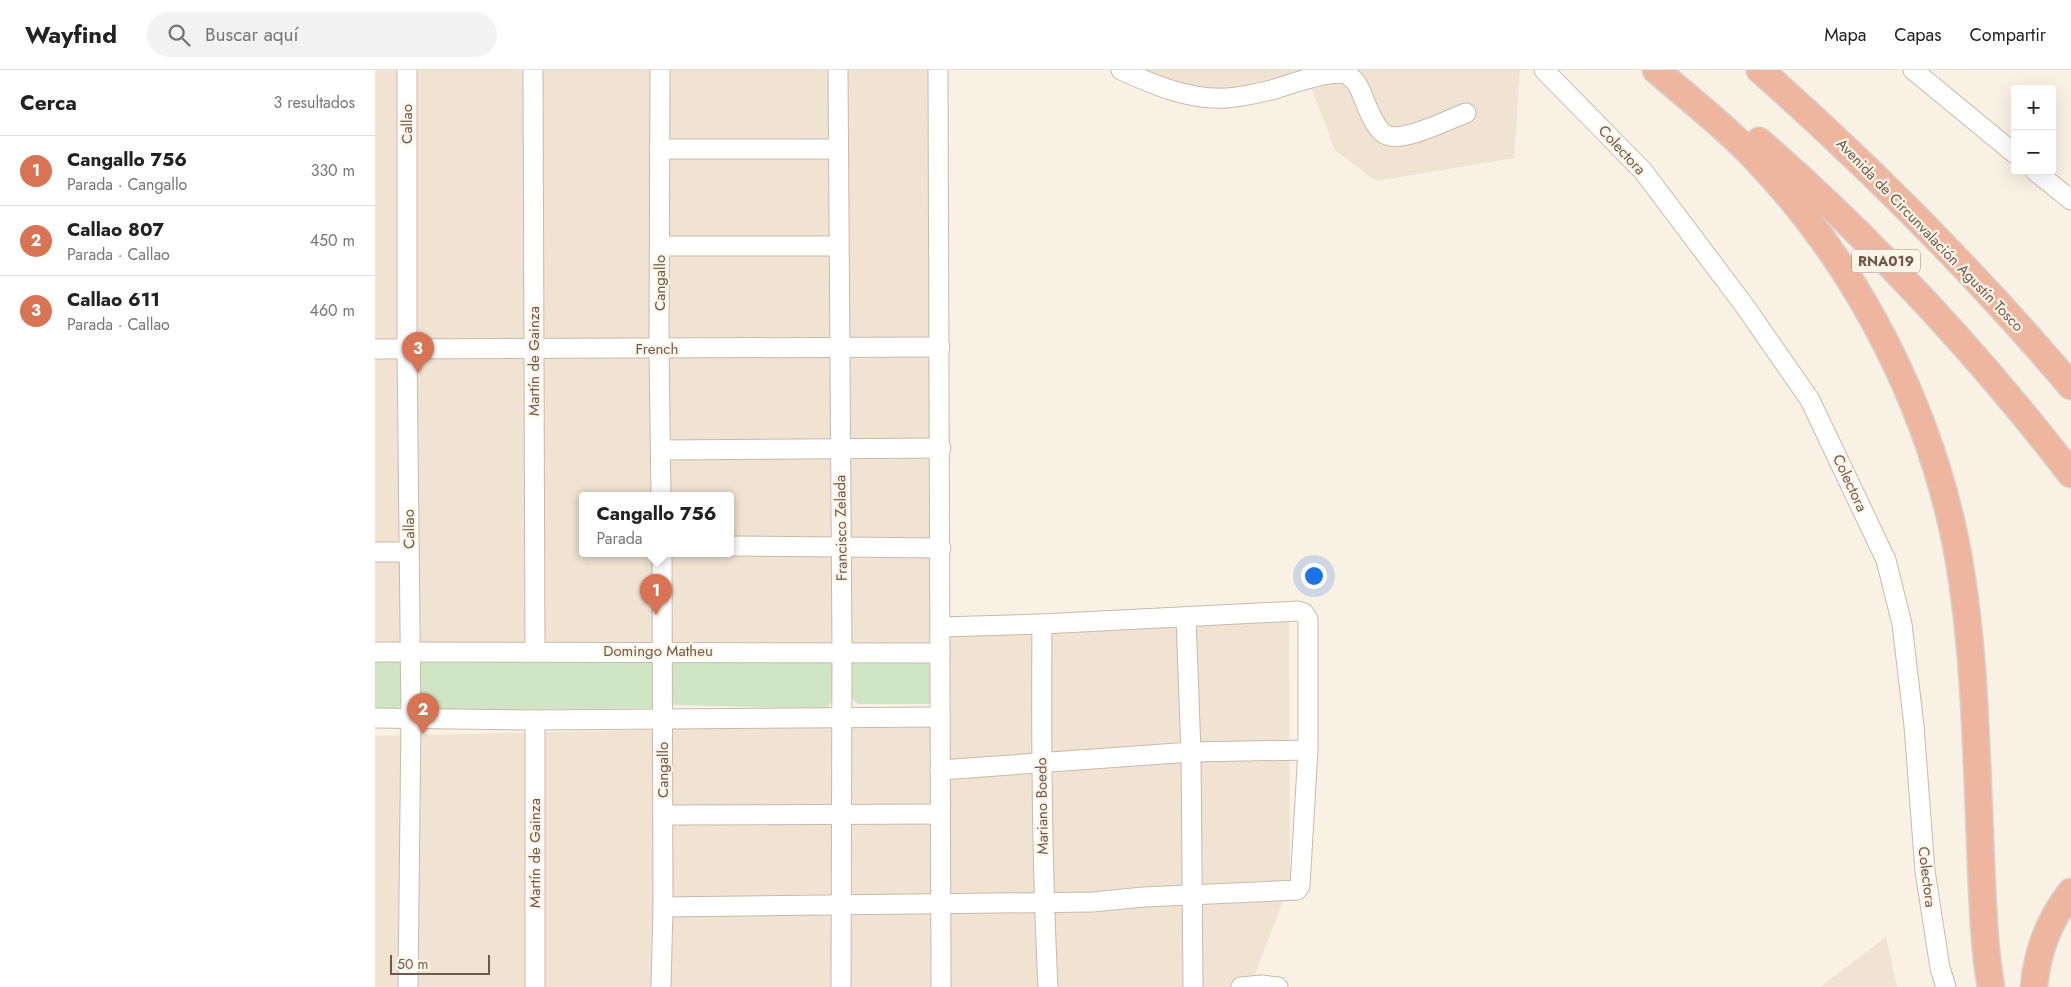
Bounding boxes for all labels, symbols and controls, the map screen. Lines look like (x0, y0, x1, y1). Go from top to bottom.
search box (147, 12, 497, 57)
text: Wayfind (25, 17, 117, 52)
icon: search (165, 21, 193, 49)
text: Buscar aquí (205, 21, 299, 48)
text: Mapa (1824, 22, 1866, 48)
text: Capas (1894, 22, 1942, 48)
text: Compartir (1970, 22, 2046, 48)
map controls (2011, 85, 2056, 175)
button: + (2011, 85, 2056, 130)
text: Cerca (20, 88, 77, 118)
text: 3 resultados (274, 91, 355, 114)
street label: Callao (396, 104, 418, 144)
street label: Colectora (1593, 120, 1651, 180)
button: − (2011, 130, 2056, 175)
street label: Avenida de Circunvalación Agustín Tosco (1831, 133, 2029, 337)
text: Cangallo 756 (67, 146, 187, 173)
text: 1 (32, 159, 40, 182)
text: 330 m (311, 159, 355, 182)
text: Parada · Cangallo (67, 173, 187, 196)
text: Callao 807 (67, 216, 164, 243)
text: 2 (31, 229, 41, 252)
text: 450 m (310, 229, 355, 252)
text: Parada · Callao (67, 243, 170, 266)
road number: RNA019 (1852, 250, 1920, 272)
street label: Cangallo (649, 255, 671, 311)
text: Callao 611 (67, 286, 160, 313)
text: 3 (31, 299, 41, 322)
text: 460 m (310, 299, 355, 322)
street label: Martín de Gainza (523, 306, 545, 416)
text: Parada · Callao (67, 313, 170, 336)
pin: 3 (402, 332, 434, 373)
street label: French (636, 338, 678, 360)
street label: Colectora (1827, 451, 1873, 515)
street label: Francisco Zelada (829, 475, 853, 581)
popup (579, 492, 734, 557)
text: Cangallo 756 (597, 500, 716, 527)
street label: Callao (398, 509, 420, 549)
text: Parada (597, 527, 643, 550)
your location (1301, 563, 1327, 589)
pin: 1 (640, 574, 672, 615)
street label: Domingo Matheu (603, 640, 713, 662)
pin: 2 (407, 693, 439, 734)
street label: Cangallo (652, 742, 674, 798)
street label: Mariano Boedo (1030, 757, 1054, 855)
street label: Martín de Gainza (524, 798, 546, 908)
street label: Colectora (1912, 845, 1942, 909)
scale bar (390, 952, 490, 975)
text: 50 m (397, 954, 428, 974)

